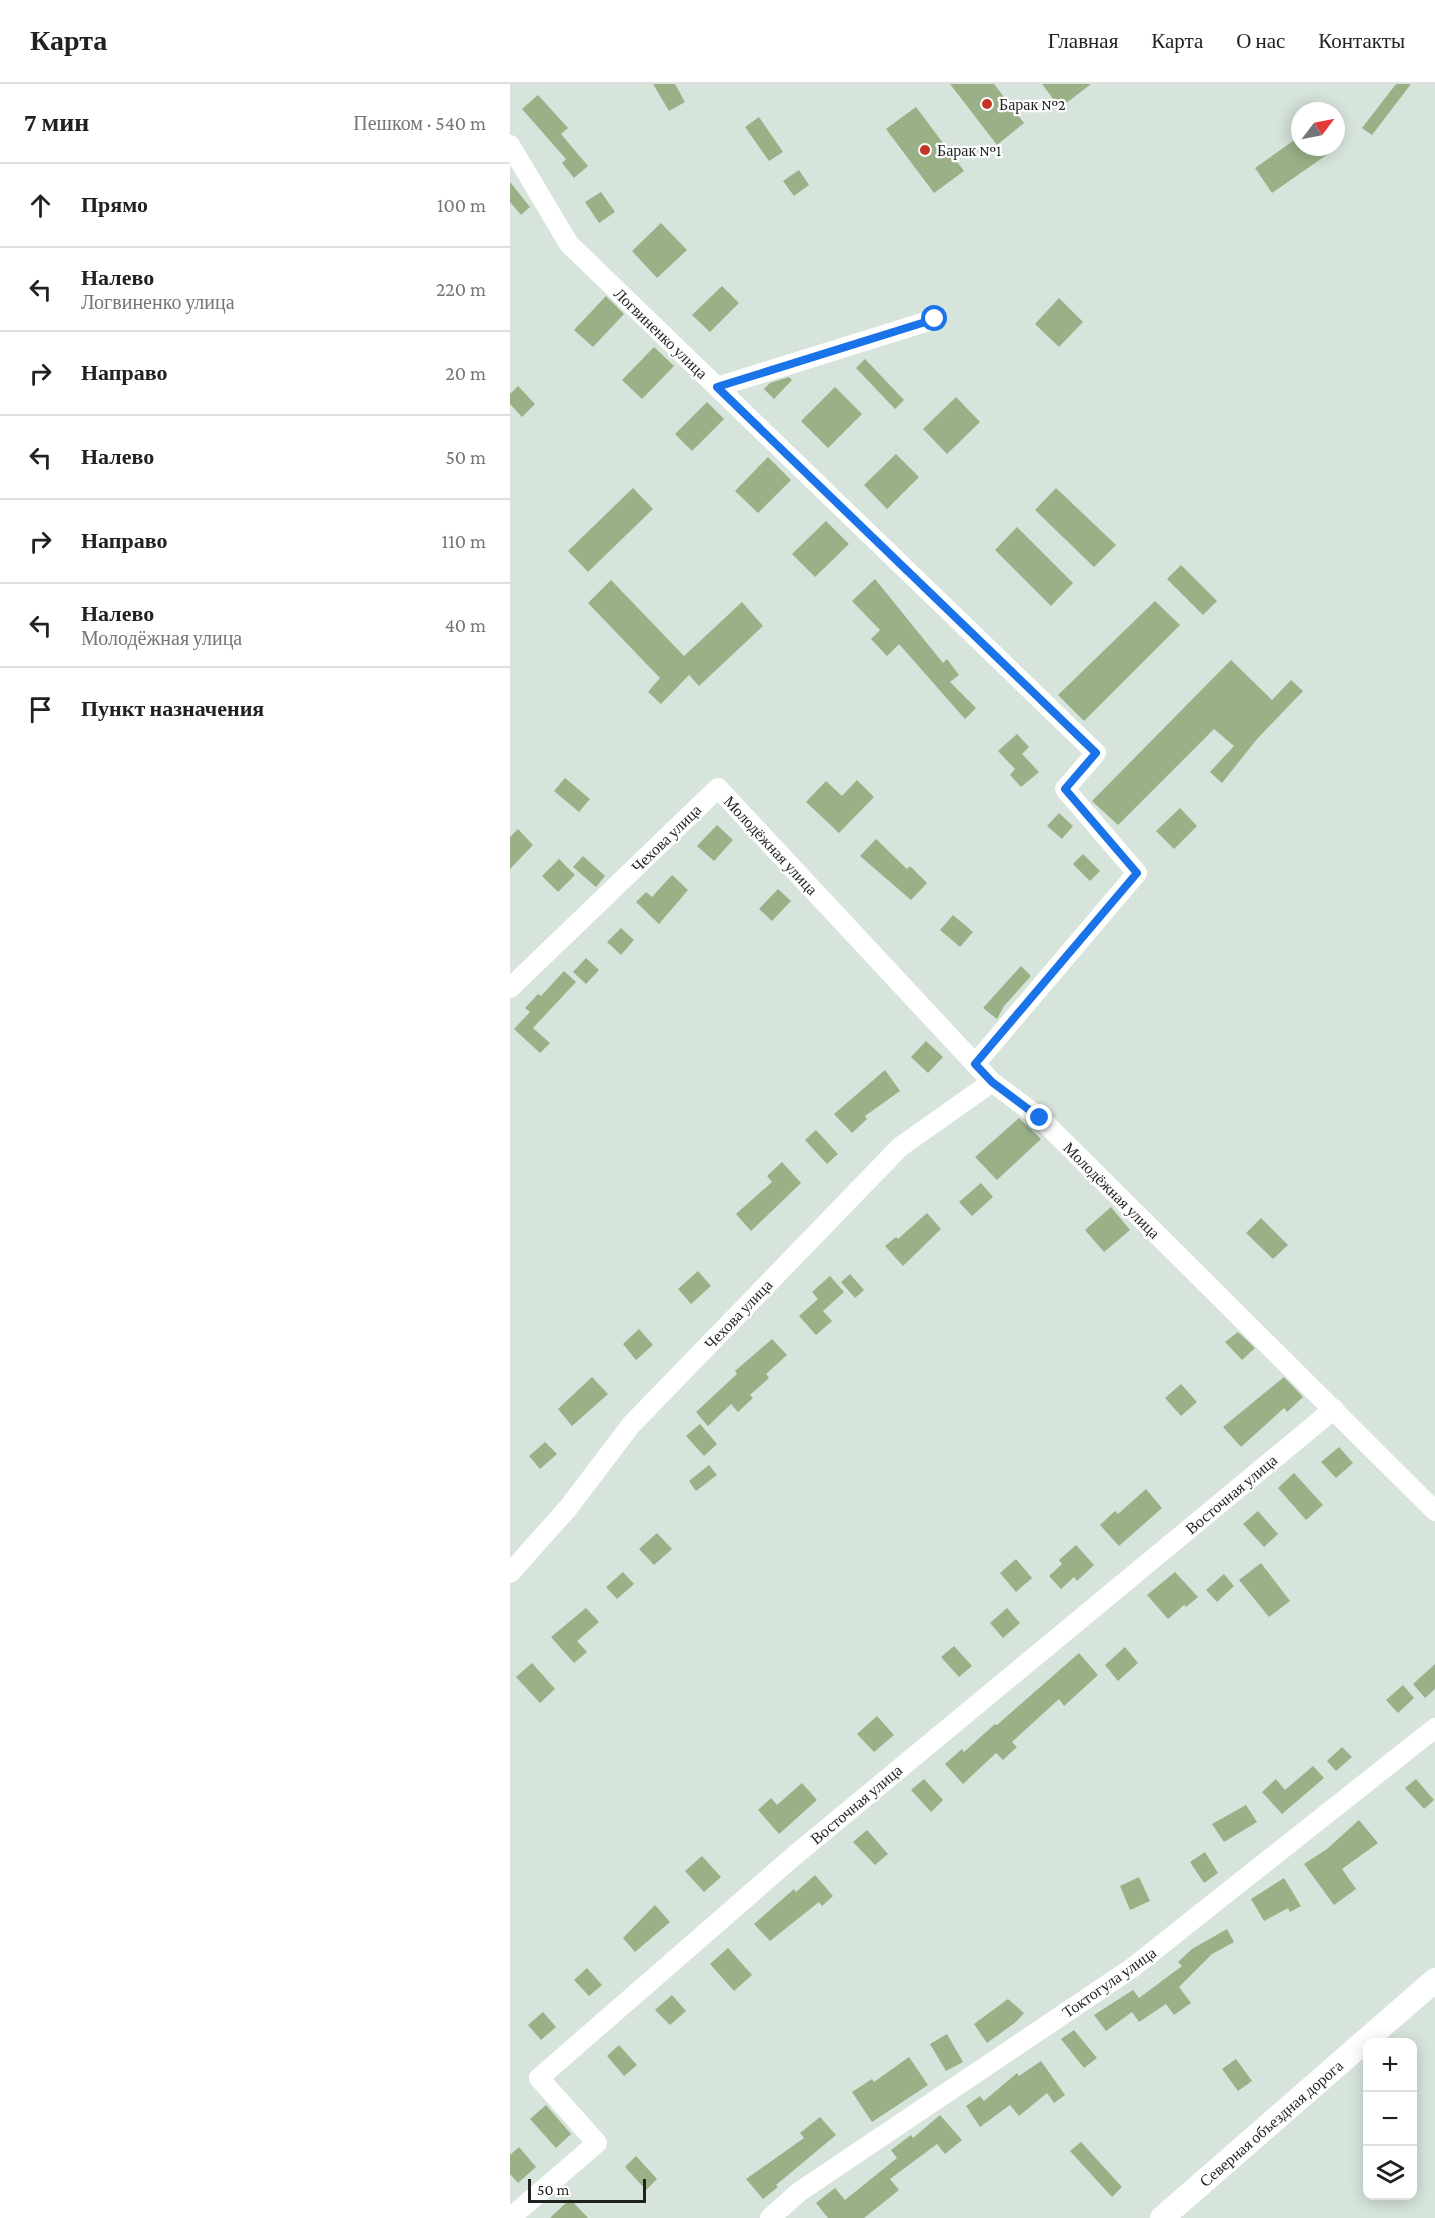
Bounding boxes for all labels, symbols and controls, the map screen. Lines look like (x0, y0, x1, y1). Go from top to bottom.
text: Карта (30, 25, 107, 56)
text: Главная (1048, 29, 1118, 53)
text: Карта (1151, 29, 1203, 53)
text: О нас (1236, 29, 1285, 53)
text: Контакты (1318, 29, 1405, 53)
place label: Барак №2 (999, 96, 1066, 114)
marker: Барак №2 (980, 97, 994, 111)
north arrow (1291, 102, 1345, 156)
text: 7 мин (24, 108, 89, 137)
text: Пешком · 540 m (353, 112, 486, 134)
place label: Барак №1 (937, 142, 1001, 160)
marker: Барак №1 (918, 143, 932, 157)
icon: ahead (24, 189, 57, 222)
text: Прямо (81, 192, 148, 217)
text: 100 m (437, 194, 486, 216)
text: Налево (81, 265, 154, 290)
icon: left (24, 273, 57, 306)
text: 220 m (436, 278, 486, 300)
street label: Логвиненко улица (610, 285, 711, 383)
text: Логвиненко улица (81, 291, 235, 313)
route start (921, 305, 947, 331)
icon: right (24, 357, 57, 390)
text: Направо (81, 360, 167, 385)
text: 20 m (445, 362, 486, 384)
icon: left (24, 441, 57, 474)
text: Налево (81, 444, 154, 469)
text: 50 m (445, 446, 486, 468)
icon: right (24, 525, 57, 558)
text: Направо (81, 528, 167, 553)
text: 110 m (442, 530, 486, 552)
text: Налево (81, 601, 154, 626)
icon: left (24, 609, 57, 642)
text: 40 m (445, 614, 486, 636)
text: Молодёжная улица (81, 627, 242, 649)
icon: arrive (24, 693, 57, 726)
text: Пункт назначения (81, 696, 264, 721)
street label: Молодёжная улица (720, 792, 821, 899)
street label: Чехова улица (628, 801, 705, 876)
route end (1026, 1104, 1052, 1130)
street label: Молодёжная улица (1059, 1139, 1163, 1243)
street label: Чехова улица (701, 1276, 776, 1353)
street label: Восточная улица (1182, 1451, 1281, 1538)
street label: Восточная улица (807, 1761, 906, 1848)
street label: Токтогула улица (1059, 1944, 1160, 2022)
map controls (1363, 2038, 1417, 2200)
button: + (1363, 2038, 1417, 2092)
street label: Северная объездная дорога (1196, 2057, 1347, 2191)
button: − (1363, 2092, 1417, 2146)
button: layers (1363, 2146, 1417, 2200)
scale bar (528, 2176, 646, 2204)
text: 50 m (537, 2181, 569, 2198)

